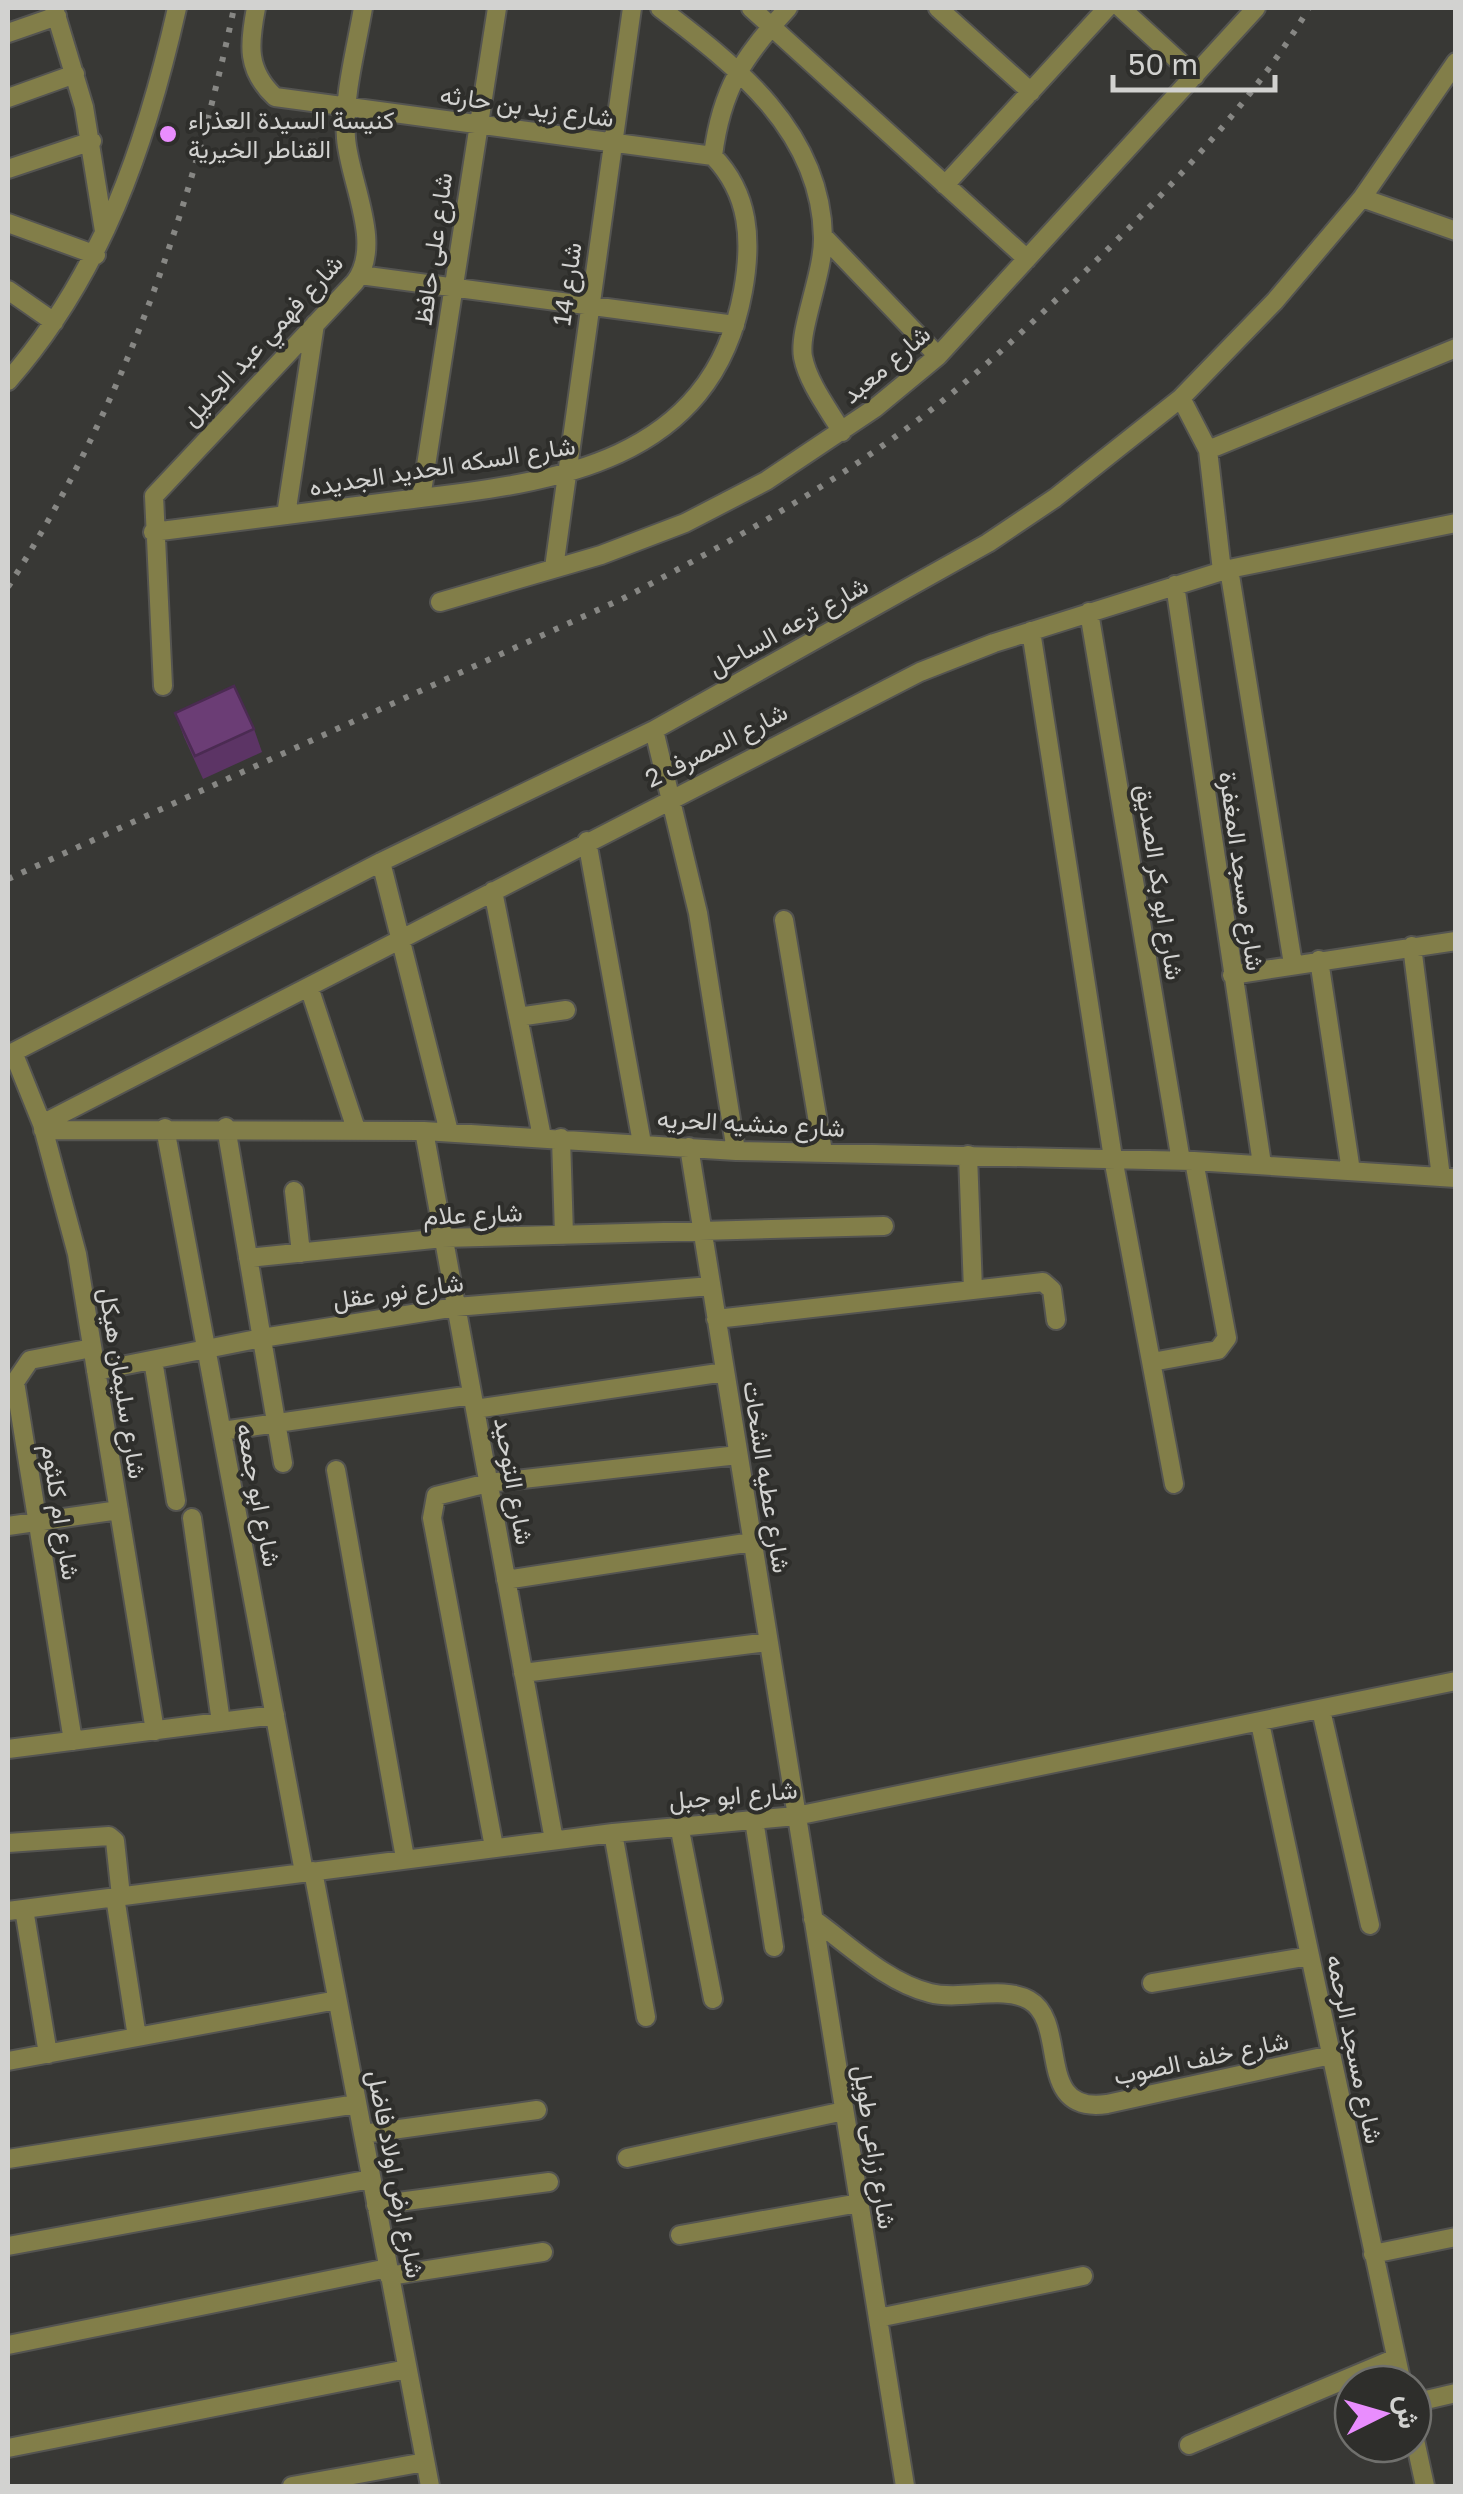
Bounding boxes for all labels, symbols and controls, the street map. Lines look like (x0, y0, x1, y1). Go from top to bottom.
scale bar (1113, 30, 1276, 92)
text: 50 m (1128, 46, 1198, 82)
street label: شارع زيد بن حارثه (438, 78, 616, 135)
place label: كنيسة السيدة العذراء القناطر الخيرية (188, 104, 395, 165)
marker: كنيسة السيدة العذراء القناطر الخيرية (157, 123, 179, 145)
street label: شارع على حافظ (406, 171, 461, 328)
street label: شارع 14 (545, 240, 590, 328)
street label: شارع فهمي عبد الجليل (174, 247, 354, 436)
street label: شارع معبد (835, 318, 938, 411)
street label: شارع السكه الحديد الجديده (306, 429, 578, 504)
street label: شارع ترعه الساحل (702, 569, 874, 684)
street label: شارع المصرف 2 (639, 695, 793, 796)
street label: شارع مسجد المغفرة (1211, 769, 1272, 973)
street label: شارع ابو بكر الصديق (1128, 782, 1191, 982)
street label: شارع منشيه الحريه (656, 1102, 846, 1145)
street label: شارع علام (423, 1196, 523, 1233)
street label: شارع نور عقل (331, 1266, 466, 1317)
street label: شارع سليمان هيكل (91, 1285, 154, 1481)
street label: شارع عطيه الشحات (735, 1379, 798, 1576)
street label: شارع التوحيد (486, 1415, 541, 1547)
street label: شارع ابو جمعه (228, 1421, 289, 1570)
street label: شارع ام كلثوم (33, 1442, 88, 1583)
street label: شارع ابو جبل (667, 1773, 799, 1818)
street label: شارع مسجد الرحمه (1318, 1952, 1391, 2147)
street label: شارع خلف الصوب (1111, 2024, 1292, 2093)
street label: شارع زراعى طويل (845, 2063, 904, 2231)
street label: شارع ارض اولاد فاضل (359, 2067, 432, 2281)
north arrow (1333, 2364, 1433, 2464)
text: ش (1390, 2394, 1426, 2430)

